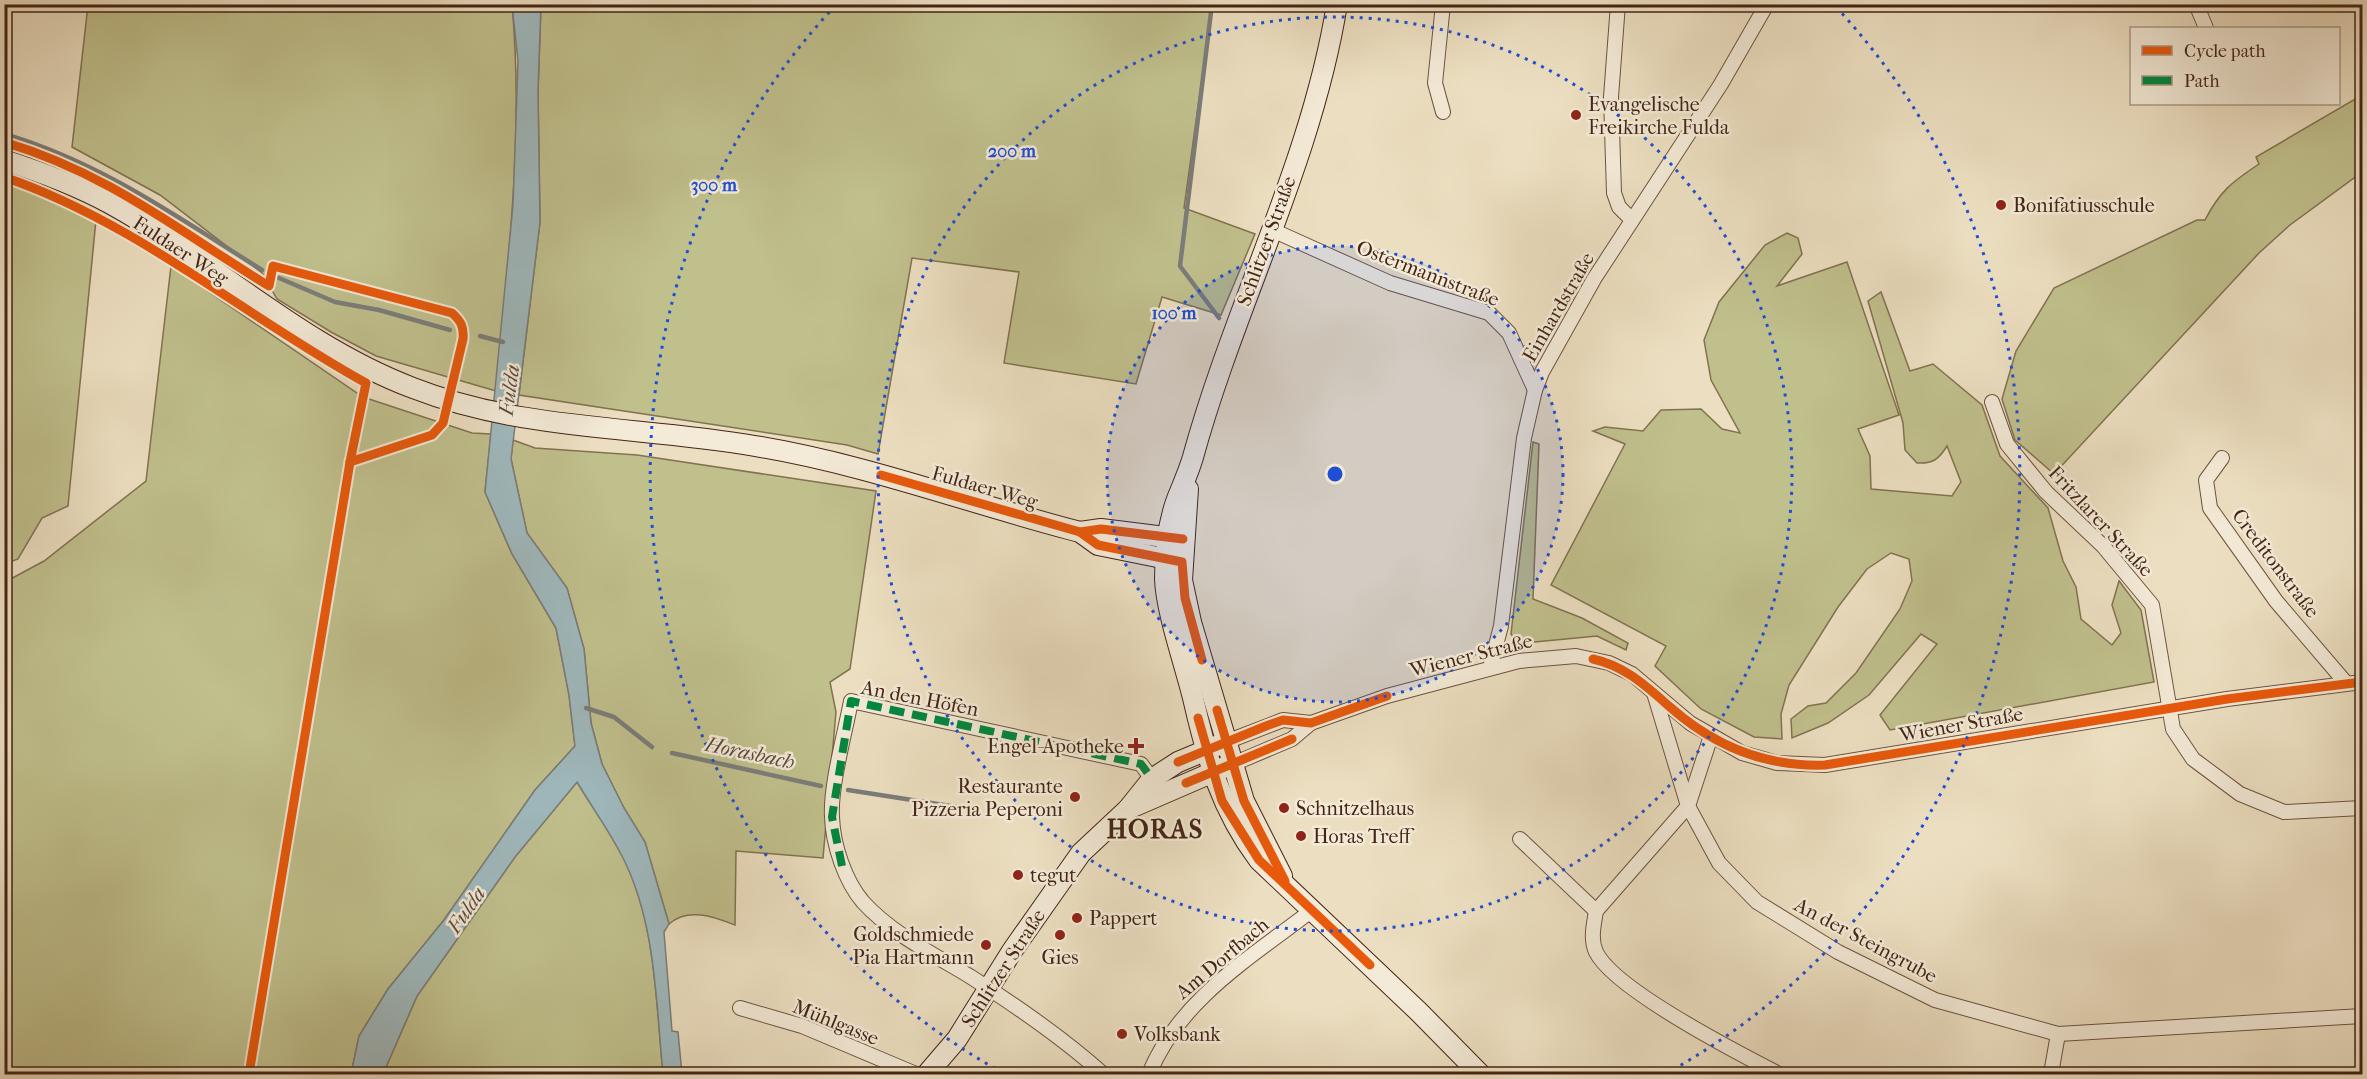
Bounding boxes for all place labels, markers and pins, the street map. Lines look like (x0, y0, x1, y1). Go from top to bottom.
place label: Evangelische Freikirche Fulda (1588, 93, 1730, 139)
marker: Evangelische Freikirche Fulda (1569, 108, 1583, 122)
place label: Bonifatiusschule (2013, 194, 2155, 217)
marker: Bonifatiusschule (1994, 198, 2008, 212)
centre of rings (1325, 464, 1345, 484)
place label: Engel-Apotheke (987, 735, 1124, 758)
marker: Engel-Apotheke (1129, 739, 1143, 753)
place label: Restaurante Pizzeria Peperoni (911, 775, 1063, 821)
marker: Restaurante Pizzeria Peperoni (1068, 790, 1082, 804)
place label: Schnitzelhaus (1296, 797, 1414, 820)
marker: Schnitzelhaus (1277, 801, 1291, 815)
place label: Horas Treff (1313, 825, 1414, 848)
marker: Horas Treff (1294, 829, 1308, 843)
place label: tegut (1030, 864, 1076, 887)
marker: tegut (1011, 868, 1025, 882)
place label: Pappert (1089, 907, 1157, 930)
marker: Pappert (1070, 911, 1084, 925)
place label: Goldschmiede Pia Hartmann (853, 923, 974, 969)
marker: Gies (1053, 928, 1067, 942)
marker: Goldschmiede Pia Hartmann (979, 938, 993, 952)
place label: Gies (1041, 946, 1079, 969)
place label: Volksbank (1133, 1023, 1221, 1046)
marker: Volksbank (1115, 1027, 1129, 1041)

